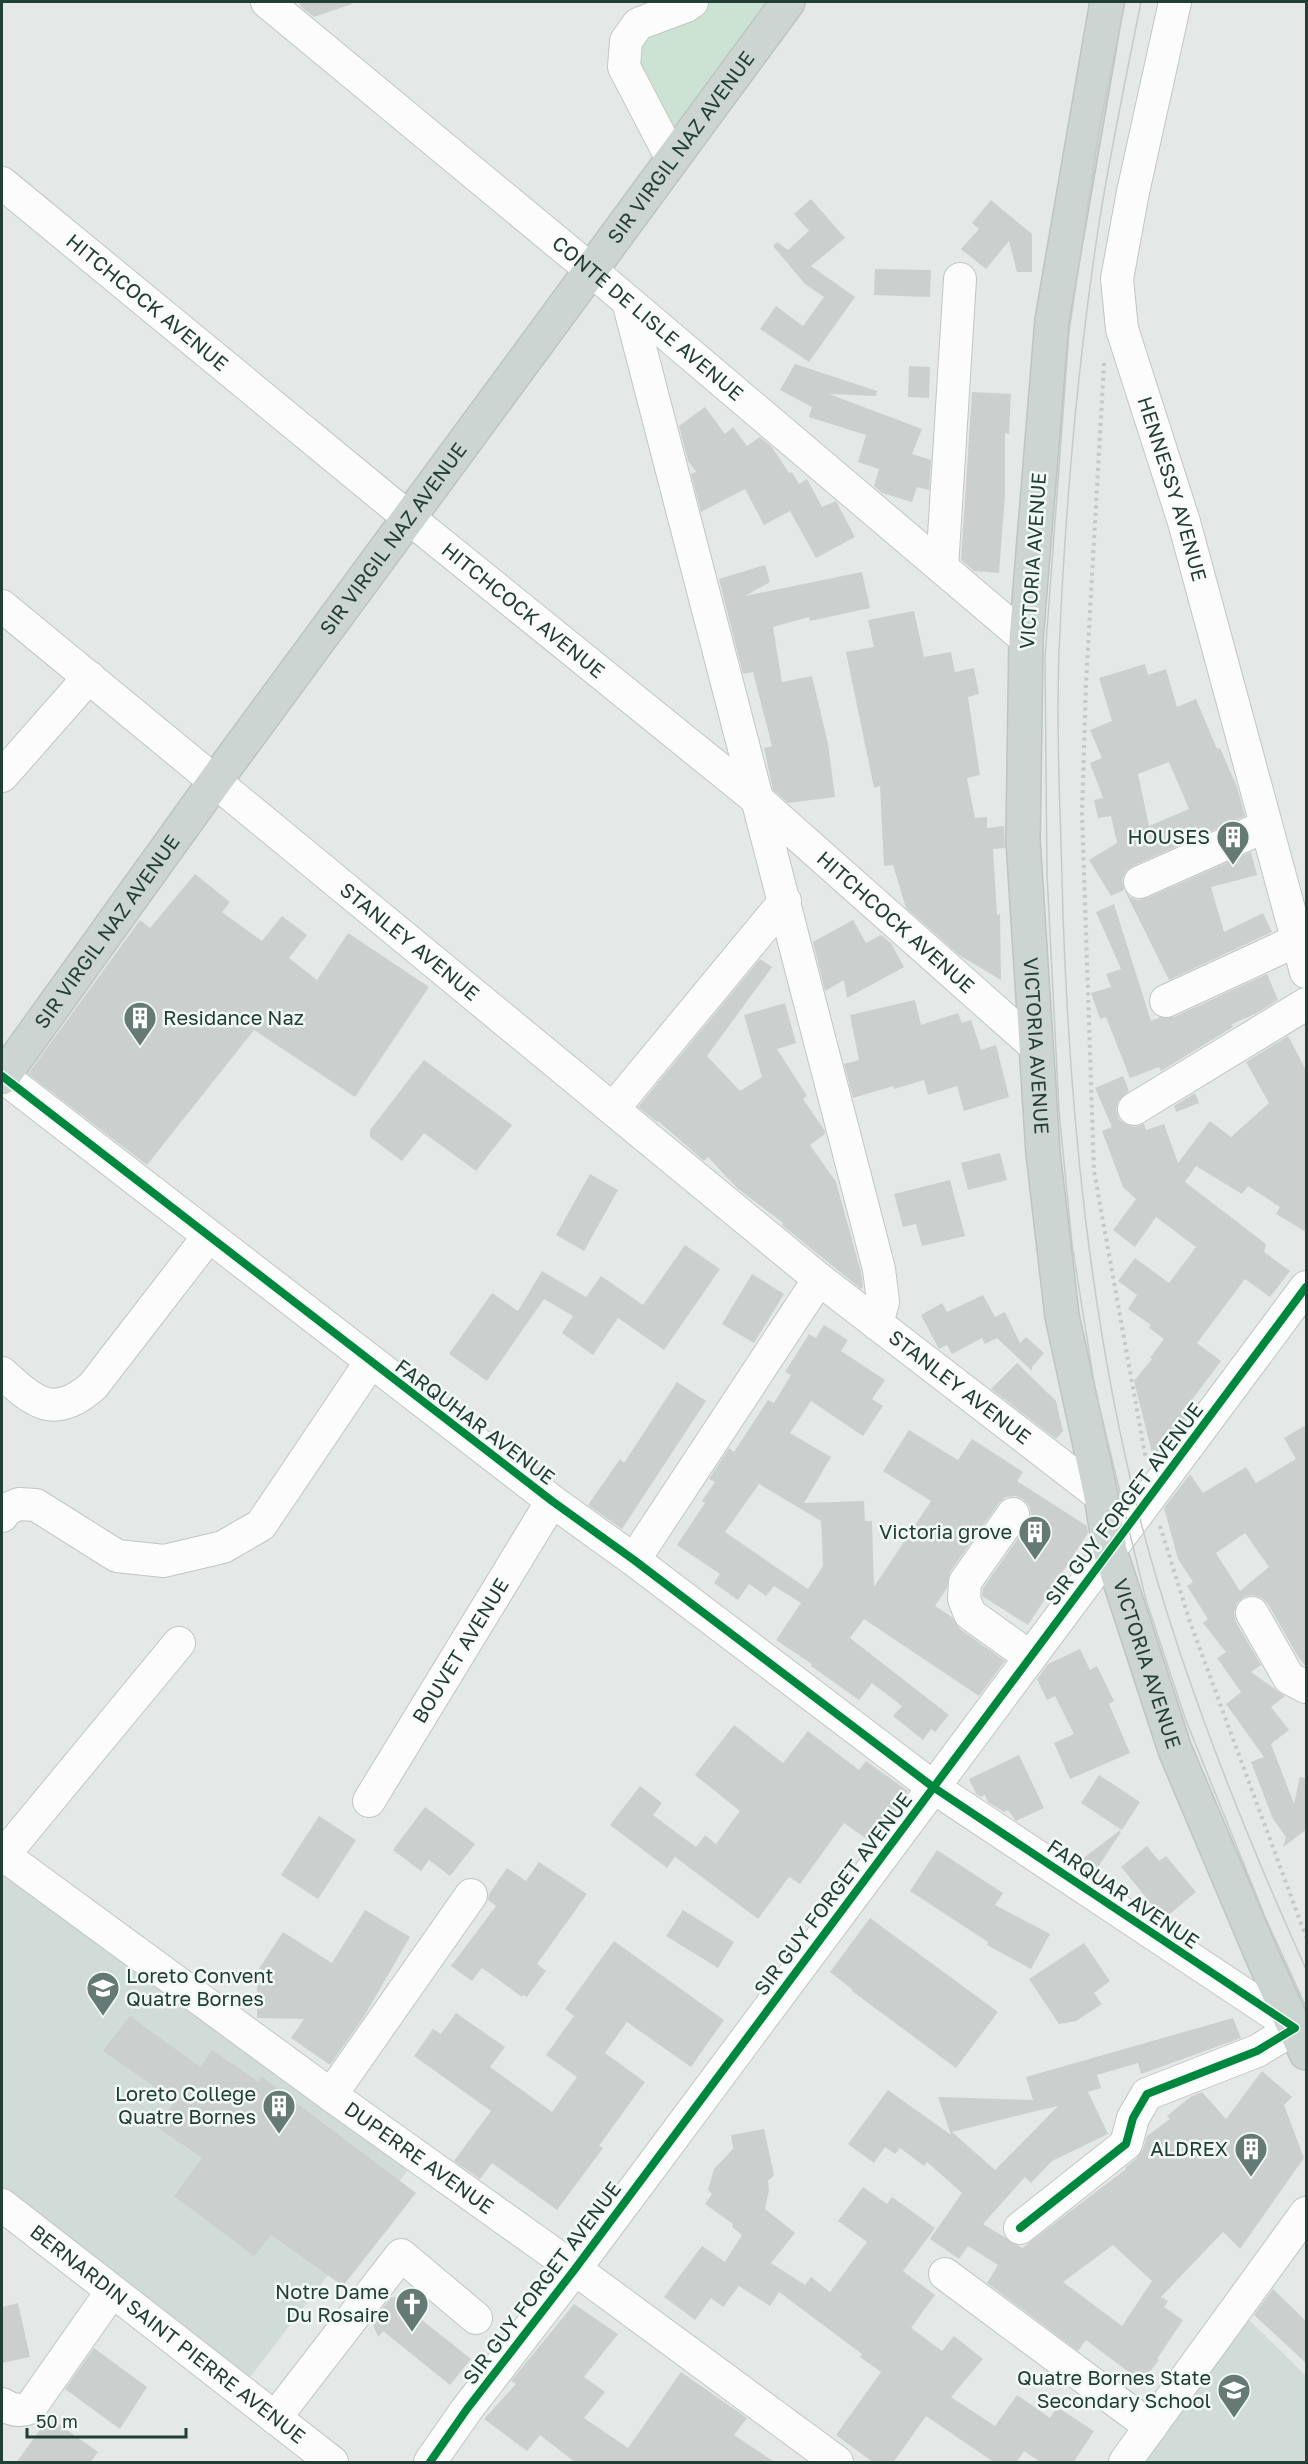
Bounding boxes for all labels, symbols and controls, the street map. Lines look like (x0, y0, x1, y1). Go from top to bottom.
street label: SIR VIRGIL NAZ AVENUE (602, 46, 759, 248)
street label: HITCHCOCK AVENUE (62, 228, 234, 375)
street label: CONTE DE LISLE AVENUE (548, 230, 749, 405)
street label: HENNESSY AVENUE (1133, 393, 1213, 584)
street label: SIR VIRGIL NAZ AVENUE (314, 438, 471, 639)
street label: VICTORIA AVENUE (1014, 472, 1050, 650)
street label: HITCHCOCK AVENUE (438, 537, 610, 683)
building icon: HOUSES (1215, 819, 1251, 866)
place label: HOUSES (1128, 824, 1210, 848)
street label: SIR VIRGIL NAZ AVENUE (29, 830, 184, 1033)
street label: HITCHCOCK AVENUE (813, 845, 980, 998)
street label: STANLEY AVENUE (336, 877, 485, 1005)
street label: VICTORIA AVENUE (1020, 957, 1055, 1135)
building icon: Residance Naz (122, 1000, 158, 1047)
place label: Residance Naz (163, 1005, 304, 1029)
street label: STANLEY AVENUE (884, 1324, 1036, 1449)
street label: FARQUHAR AVENUE (391, 1353, 560, 1489)
street label: SIR GUY FORGET AVENUE (1039, 1397, 1207, 1609)
building icon: Victoria grove (1017, 1514, 1053, 1561)
place label: Victoria grove (879, 1519, 1012, 1543)
street label: BOUVET AVENUE (407, 1573, 513, 1727)
street label: VICTORIA AVENUE (1109, 1575, 1187, 1751)
street label: SIR GUY FORGET AVENUE (748, 1787, 916, 1999)
street label: FARQUAR AVENUE (1043, 1834, 1204, 1953)
place label: Loreto Convent Quatre Bornes (126, 1963, 273, 2010)
school or university icon: Loreto Convent Quatre Bornes (85, 1970, 121, 2017)
place label: Loreto College Quatre Bornes (115, 2081, 256, 2128)
building icon: Loreto College Quatre Bornes (261, 2088, 297, 2135)
street label: DUPERRE AVENUE (340, 2096, 499, 2218)
building icon: ALDREX (1233, 2131, 1269, 2178)
place label: ALDREX (1150, 2136, 1228, 2160)
street label: SIR GUY FORGET AVENUE (457, 2176, 625, 2388)
street label: BERNARDIN SAINT PIERRE AVENUE (26, 2219, 311, 2448)
place label: Notre Dame Du Rosaire (275, 2279, 389, 2326)
church icon: Notre Dame Du Rosaire (394, 2286, 430, 2333)
place label: Quatre Bornes State Secondary School (1017, 2365, 1211, 2412)
school or university icon: Quatre Bornes State Secondary School (1216, 2372, 1252, 2419)
scale bar (27, 2401, 186, 2439)
text: 50 m (36, 2410, 78, 2432)

